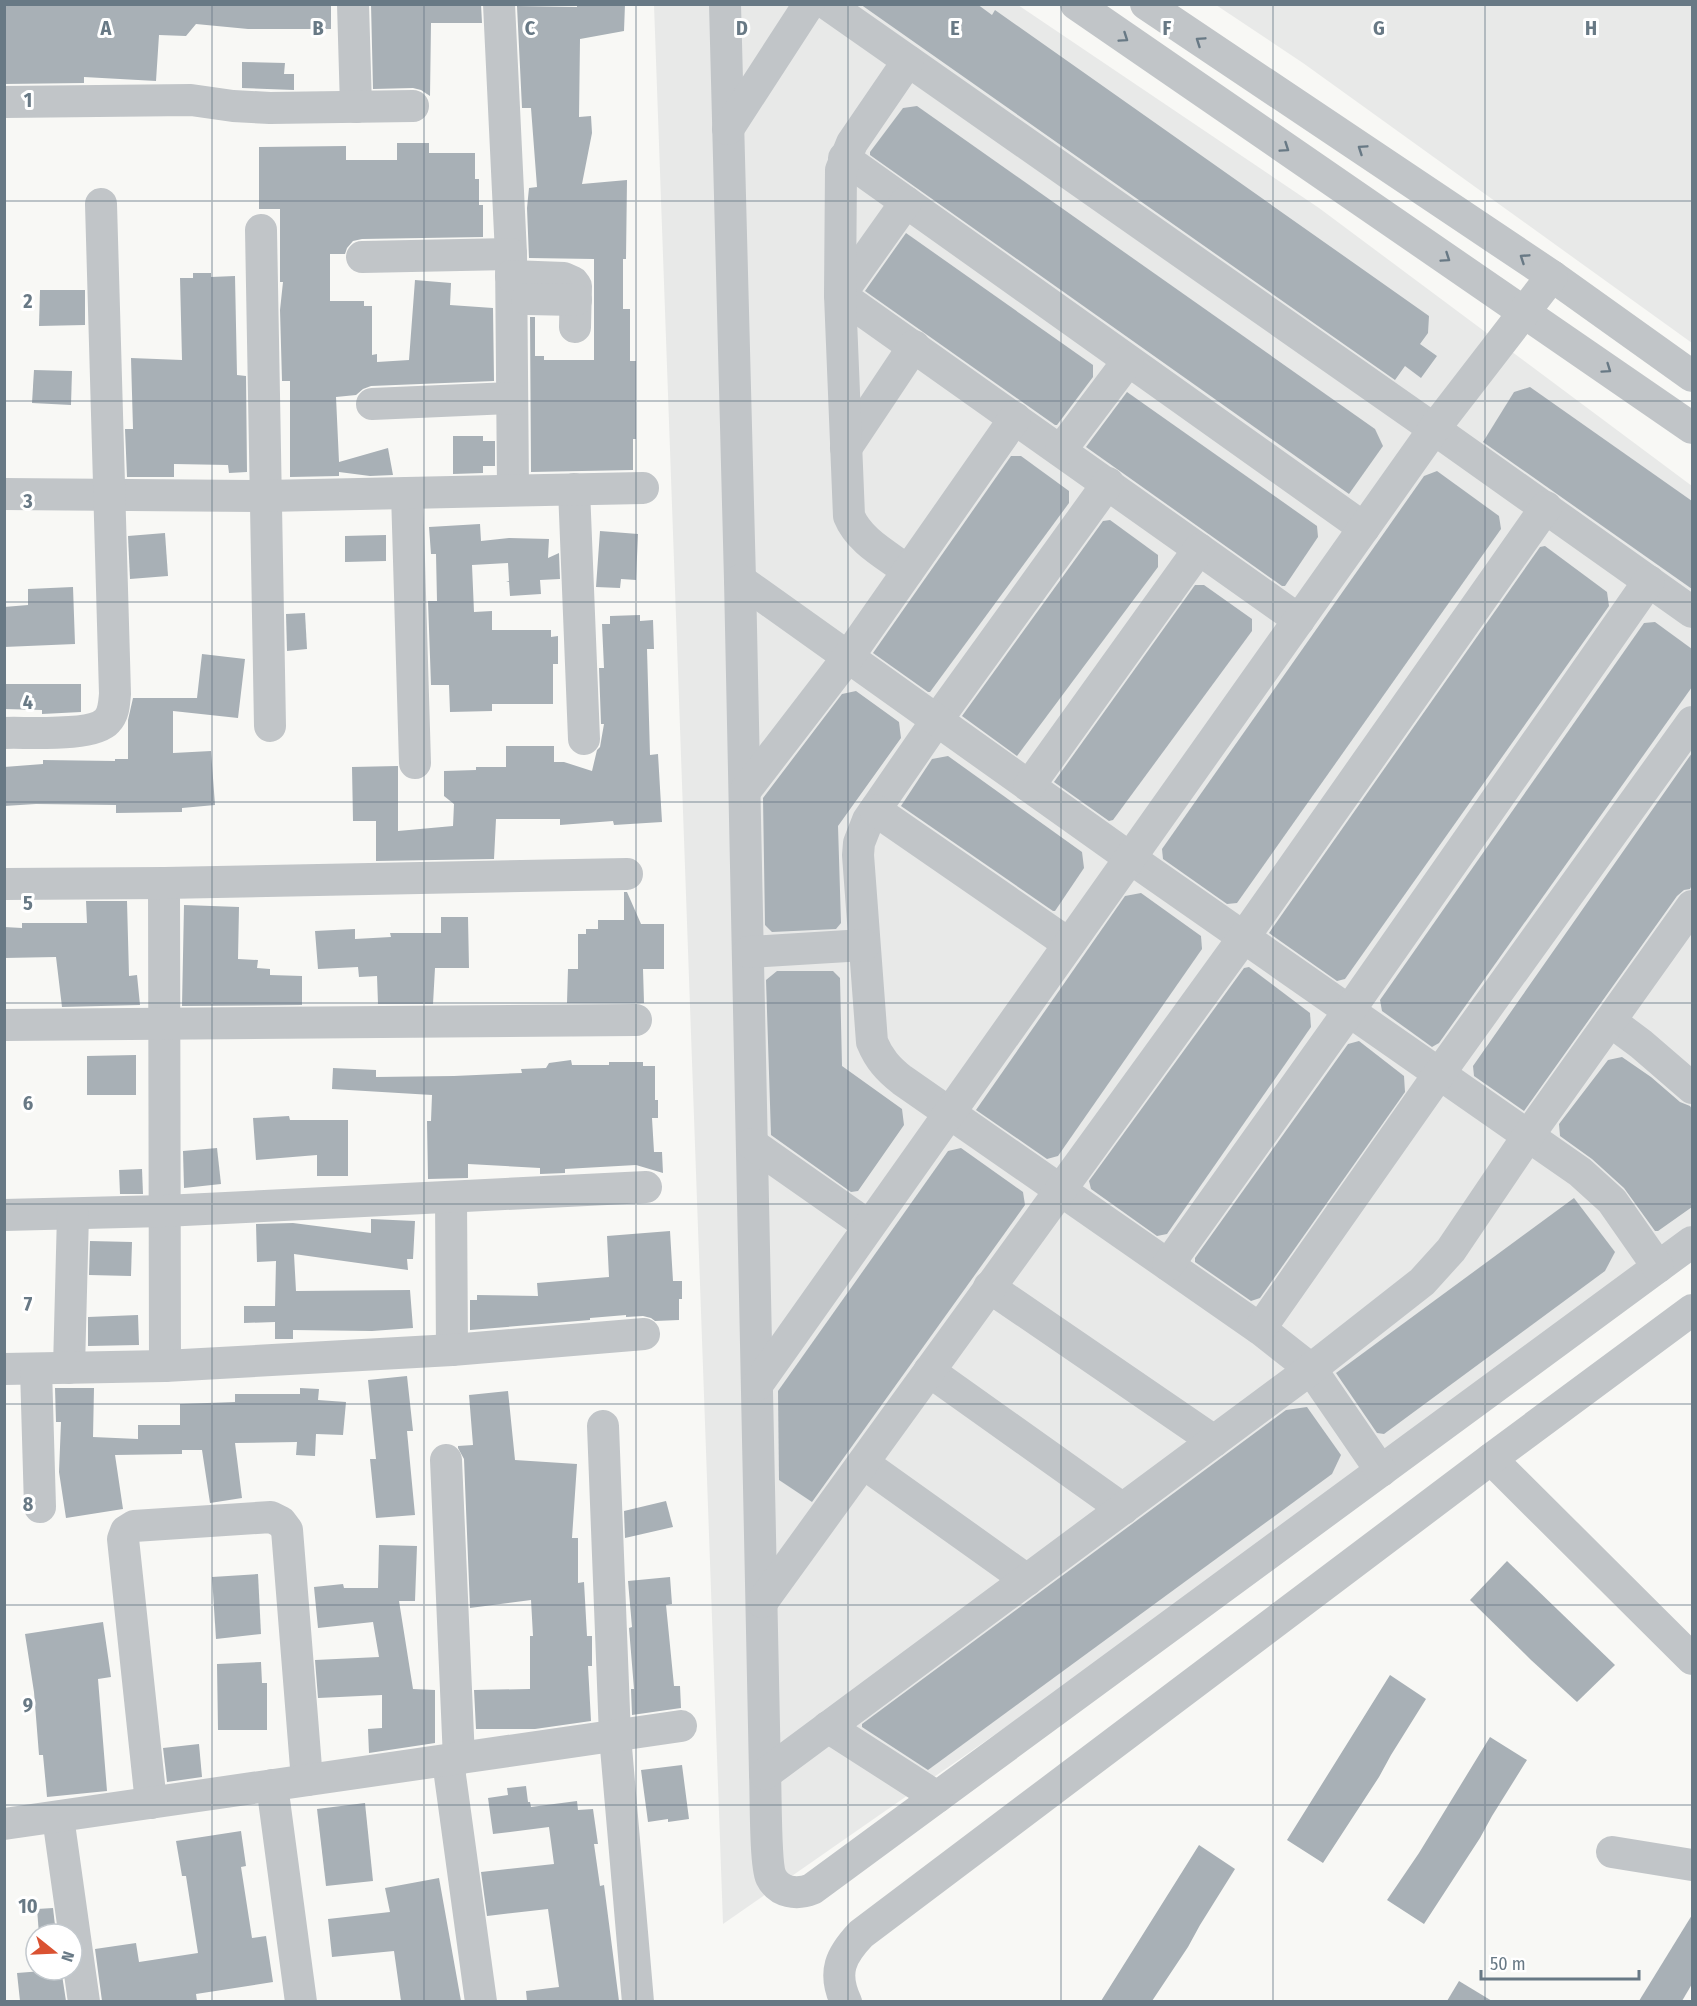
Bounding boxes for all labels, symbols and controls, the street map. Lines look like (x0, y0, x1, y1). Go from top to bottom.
text: A (100, 16, 113, 40)
text: B (312, 16, 324, 40)
text: C (525, 16, 536, 40)
text: D (736, 16, 748, 40)
text: E (950, 16, 960, 40)
text: F (1163, 16, 1172, 40)
text: G (1373, 16, 1385, 40)
text: H (1585, 16, 1597, 40)
one-way arrow (1118, 31, 1129, 42)
one-way arrow (1196, 37, 1207, 48)
text: 1 (24, 88, 32, 112)
one-way arrow (1279, 141, 1290, 152)
one-way arrow (1358, 145, 1369, 156)
one-way arrow (1439, 251, 1450, 262)
one-way arrow (1520, 254, 1531, 265)
text: 2 (22, 289, 33, 313)
one-way arrow (1600, 362, 1611, 373)
text: 3 (22, 489, 33, 513)
text: 4 (23, 690, 33, 714)
text: 5 (23, 891, 33, 915)
text: 6 (23, 1091, 33, 1115)
text: 7 (24, 1292, 33, 1316)
text: 8 (23, 1492, 34, 1516)
text: 9 (23, 1693, 33, 1717)
text: 10 (18, 1894, 38, 1918)
north arrow (24, 1922, 84, 1982)
scale bar (1481, 1943, 1638, 1981)
text: N (57, 1949, 78, 1964)
text: 50 m (1490, 1953, 1526, 1975)

